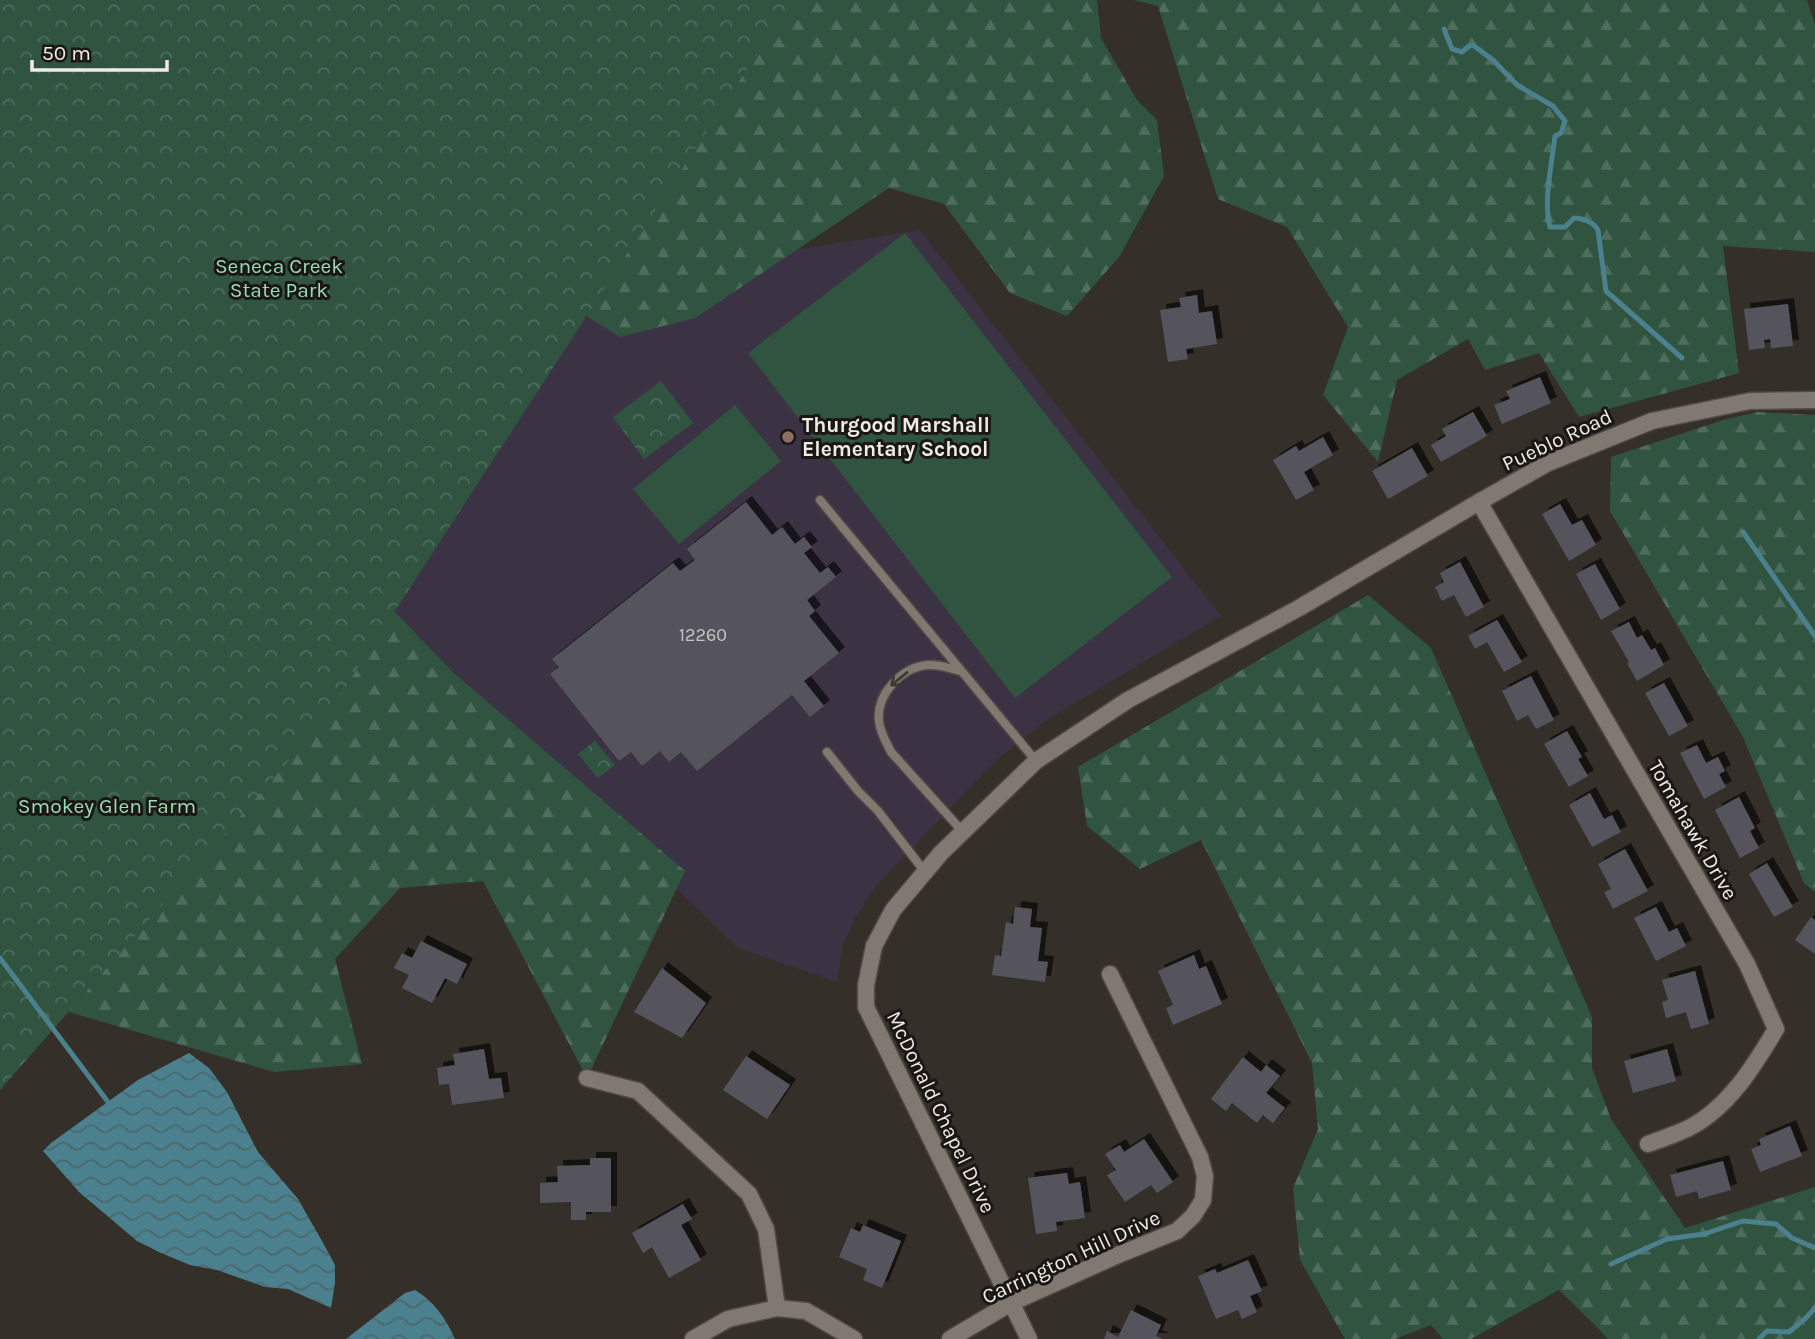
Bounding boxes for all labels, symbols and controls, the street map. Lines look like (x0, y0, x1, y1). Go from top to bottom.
scale bar (32, 28, 166, 72)
text: 50 m (42, 41, 91, 65)
park label: Seneca Creek State Park (215, 254, 343, 302)
street label: Pueblo Road (1498, 404, 1616, 476)
place label: Thurgood Marshall Elementary School (802, 413, 990, 461)
marker: Thurgood Marshall Elementary School (780, 429, 796, 445)
house number: 12260 (679, 624, 727, 646)
one-way arrow (891, 671, 909, 686)
street label: Tomahawk Drive (1643, 756, 1743, 904)
park label: Smokey Glen Farm (18, 794, 196, 818)
street label: McDonald Chapel Drive (882, 1007, 1000, 1217)
street label: Carrington Hill Drive (978, 1205, 1164, 1309)

